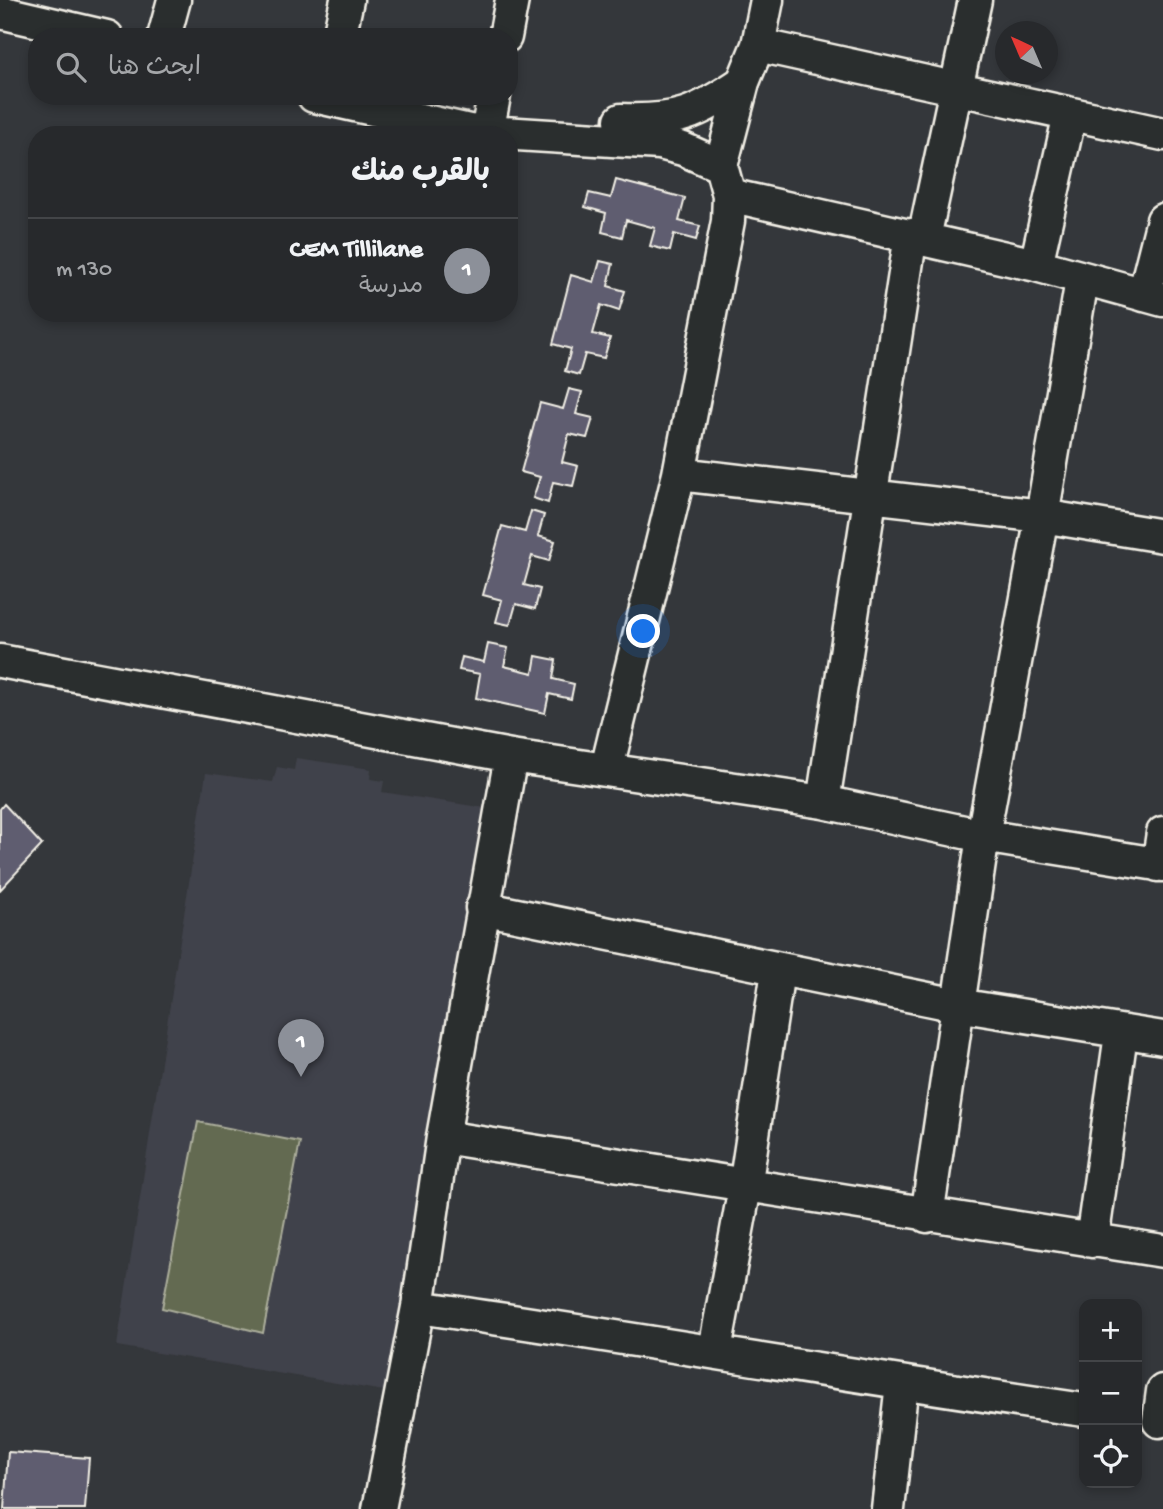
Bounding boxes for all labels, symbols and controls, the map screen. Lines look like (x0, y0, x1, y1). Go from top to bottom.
north arrow (995, 21, 1058, 84)
search box (28, 28, 518, 105)
icon: search (52, 48, 90, 86)
text: ابحث هنا (108, 54, 201, 85)
text: بالقرب منك (351, 157, 490, 192)
text: CEM Tillilane (290, 236, 423, 267)
text: 130 m (56, 257, 112, 284)
text: 1 (462, 257, 472, 284)
text: مدرسة (359, 274, 423, 301)
your location (626, 614, 660, 648)
pin: 1 (278, 1019, 324, 1077)
map controls (1079, 1299, 1142, 1488)
button: + (1079, 1299, 1142, 1362)
button: − (1079, 1362, 1142, 1425)
button: locate (1079, 1425, 1142, 1488)

